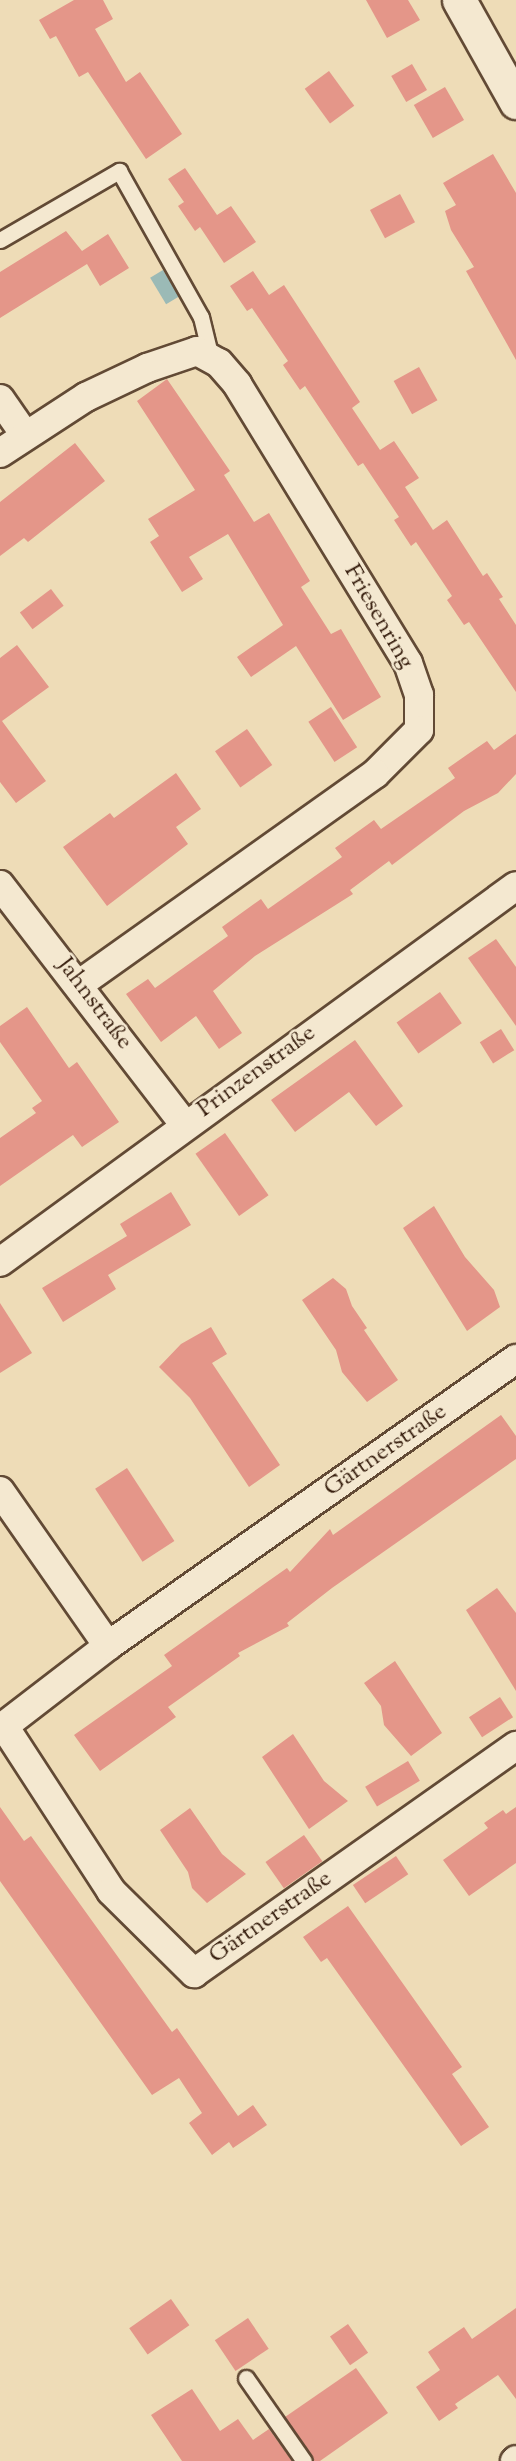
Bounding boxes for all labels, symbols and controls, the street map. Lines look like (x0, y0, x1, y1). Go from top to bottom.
street label: Friesenring (337, 560, 419, 674)
street label: Jahnstraße (50, 952, 138, 1056)
street label: Prinzenstraße (192, 1019, 322, 1125)
street label: Gärtnerstraße (319, 1398, 453, 1504)
street label: Gärtnerstraße (204, 1865, 338, 1971)

